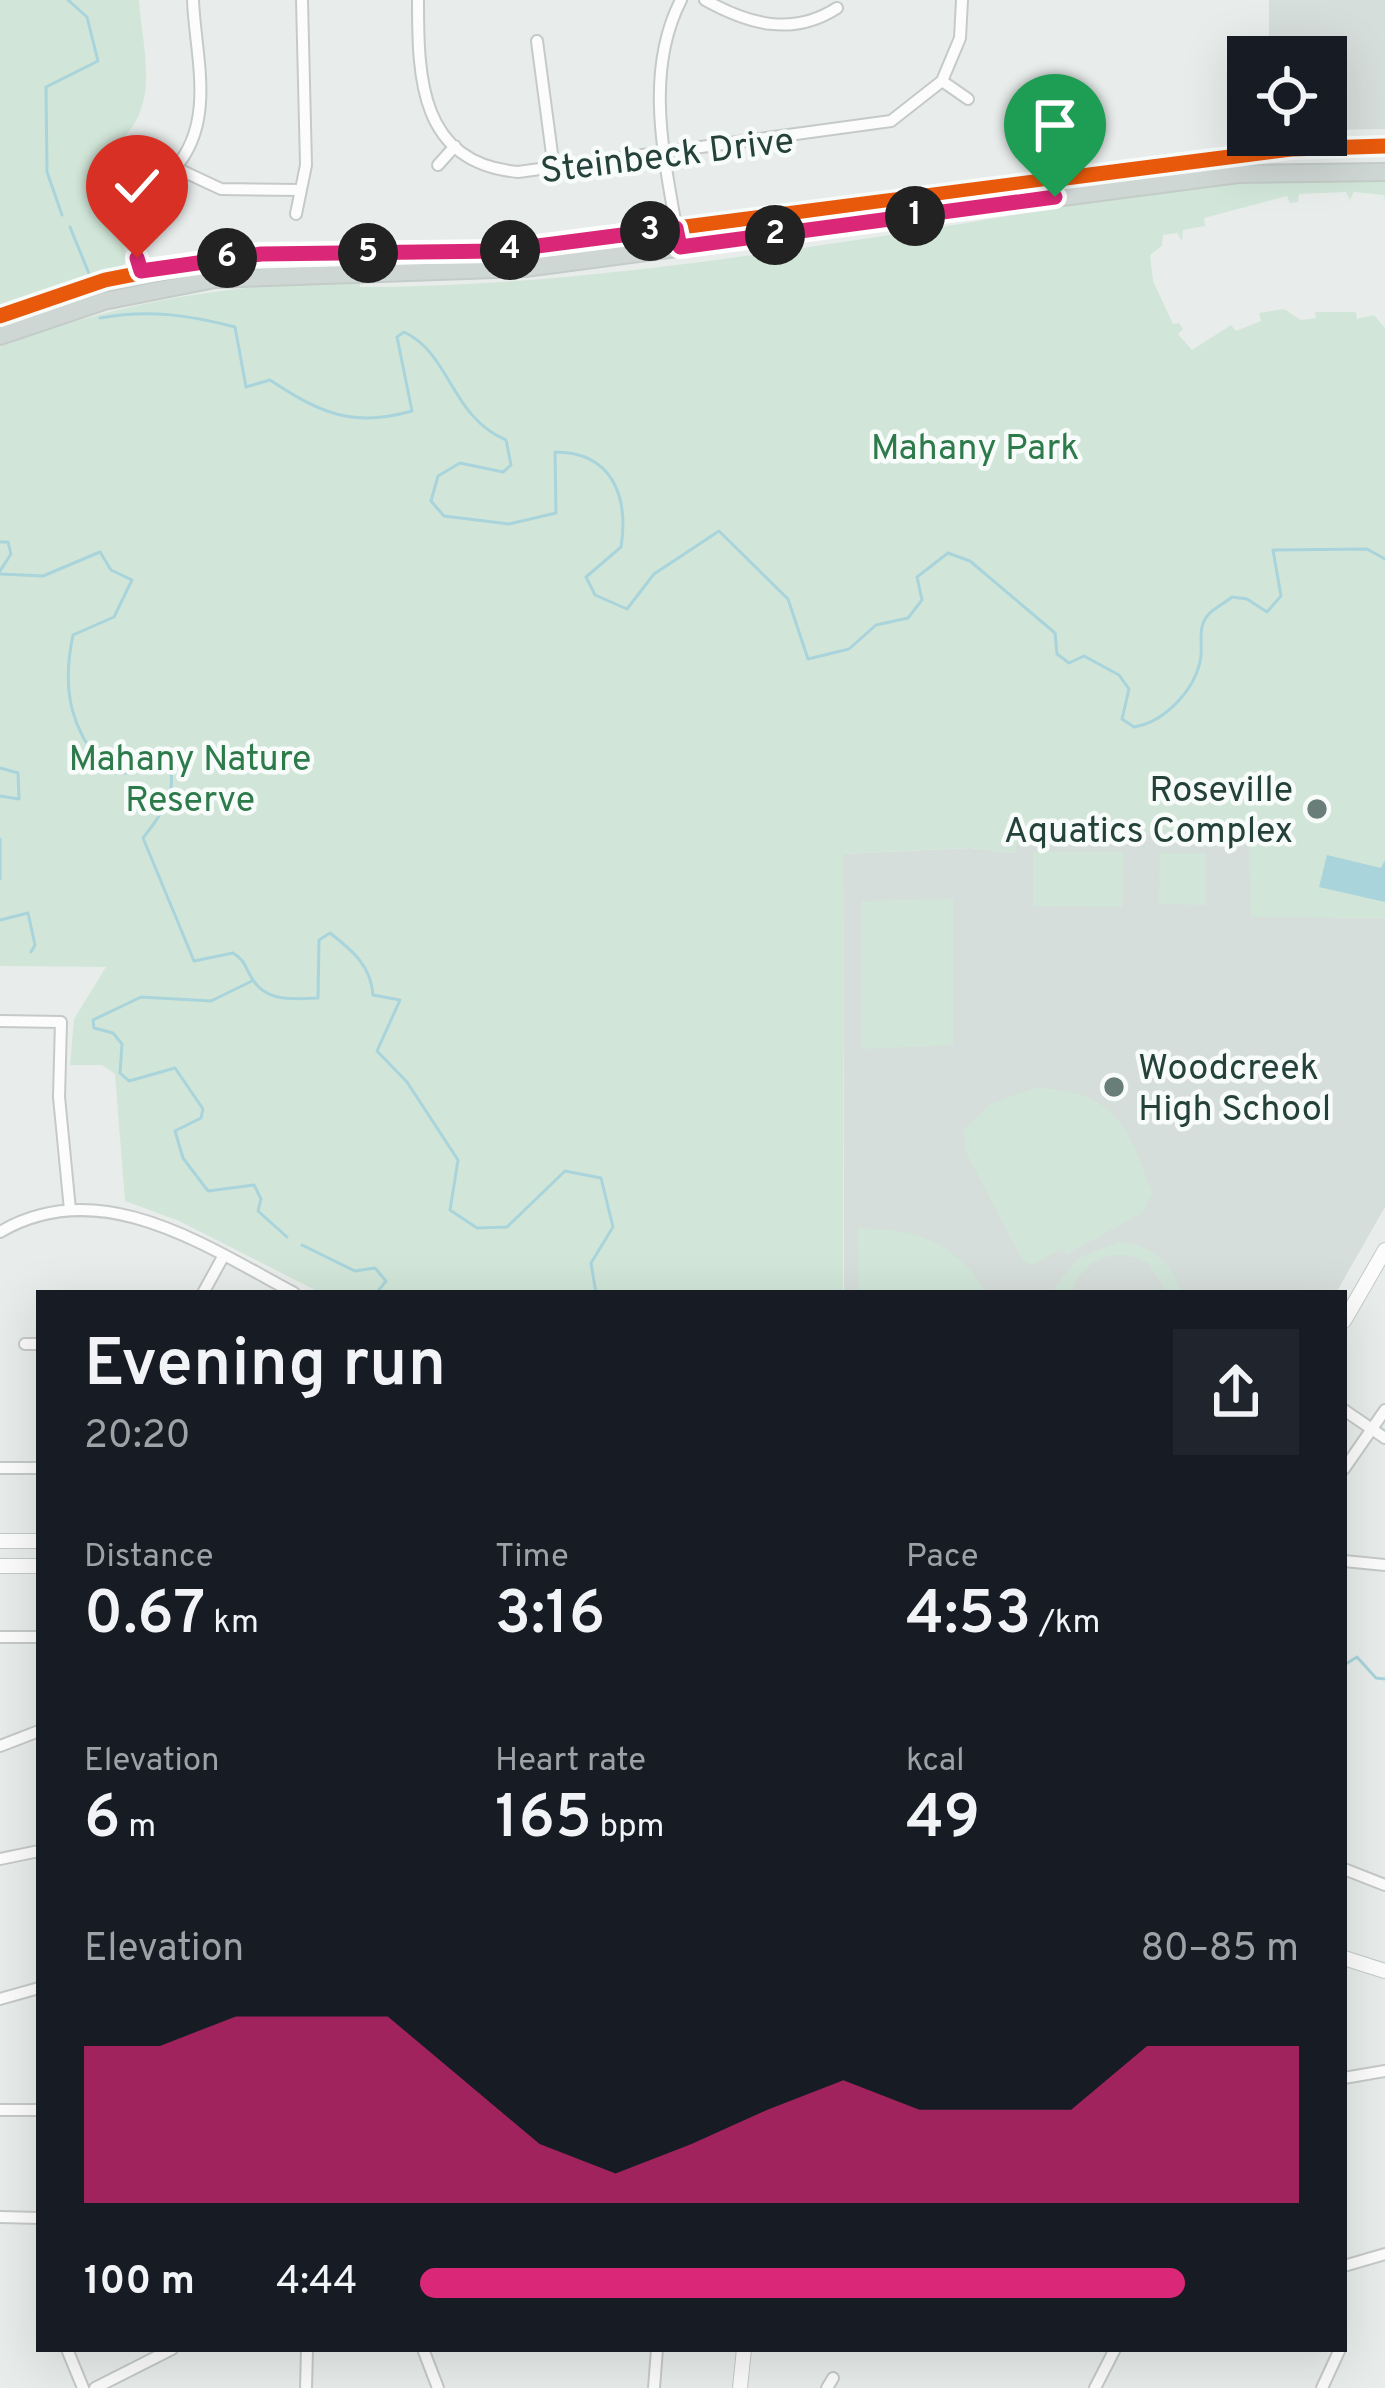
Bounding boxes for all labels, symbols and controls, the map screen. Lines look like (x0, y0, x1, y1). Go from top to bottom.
map controls (1227, 36, 1347, 156)
button: locate (1227, 36, 1347, 156)
pin (1004, 74, 1106, 197)
icon: arrive (1022, 92, 1088, 158)
street label: Steinbeck Drive (538, 120, 797, 196)
pin (86, 135, 188, 258)
icon: check (104, 153, 170, 219)
pin: 1 (885, 186, 945, 246)
text: 1 (908, 195, 922, 237)
pin: 3 (620, 201, 680, 261)
pin: 2 (745, 205, 805, 265)
text: 3 (640, 210, 660, 252)
text: 2 (765, 214, 785, 256)
pin: 4 (480, 220, 540, 280)
pin: 5 (338, 223, 398, 283)
pin: 6 (197, 228, 257, 288)
text: 4 (499, 229, 521, 271)
text: 5 (358, 232, 378, 274)
text: 6 (217, 237, 237, 279)
park label: Mahany Park (871, 427, 1079, 473)
park label: Mahany Nature Reserve (69, 738, 311, 825)
place label: Roseville Aquatics Complex (1004, 769, 1293, 856)
marker: Roseville Aquatics Complex (1304, 796, 1330, 822)
place label: Woodcreek High School (1138, 1047, 1331, 1134)
marker: Woodcreek High School (1101, 1074, 1127, 1100)
text: Evening run (84, 1326, 446, 1409)
button: share (1173, 1329, 1299, 1455)
text: 20:20 (84, 1413, 191, 1462)
text: Distance (84, 1537, 214, 1579)
text: Time (495, 1537, 569, 1579)
text: Pace (906, 1537, 979, 1579)
text: 0.67 (84, 1579, 205, 1655)
text: 3:16 (495, 1579, 605, 1655)
text: 4:53 (906, 1579, 1031, 1655)
text: km (205, 1603, 259, 1645)
text: /km (1031, 1603, 1101, 1645)
text: Elevation (84, 1741, 220, 1783)
text: Heart rate (495, 1741, 646, 1783)
text: kcal (906, 1741, 965, 1783)
text: 6 (84, 1783, 121, 1859)
text: 165 (495, 1783, 592, 1859)
text: 49 (906, 1783, 980, 1859)
text: m (121, 1807, 156, 1849)
text: bpm (592, 1807, 664, 1849)
text: Elevation (84, 1926, 244, 1975)
text: 80–85 m (1140, 1926, 1299, 1975)
text: 100 m (84, 2259, 195, 2308)
text: 4:44 (276, 2259, 357, 2308)

